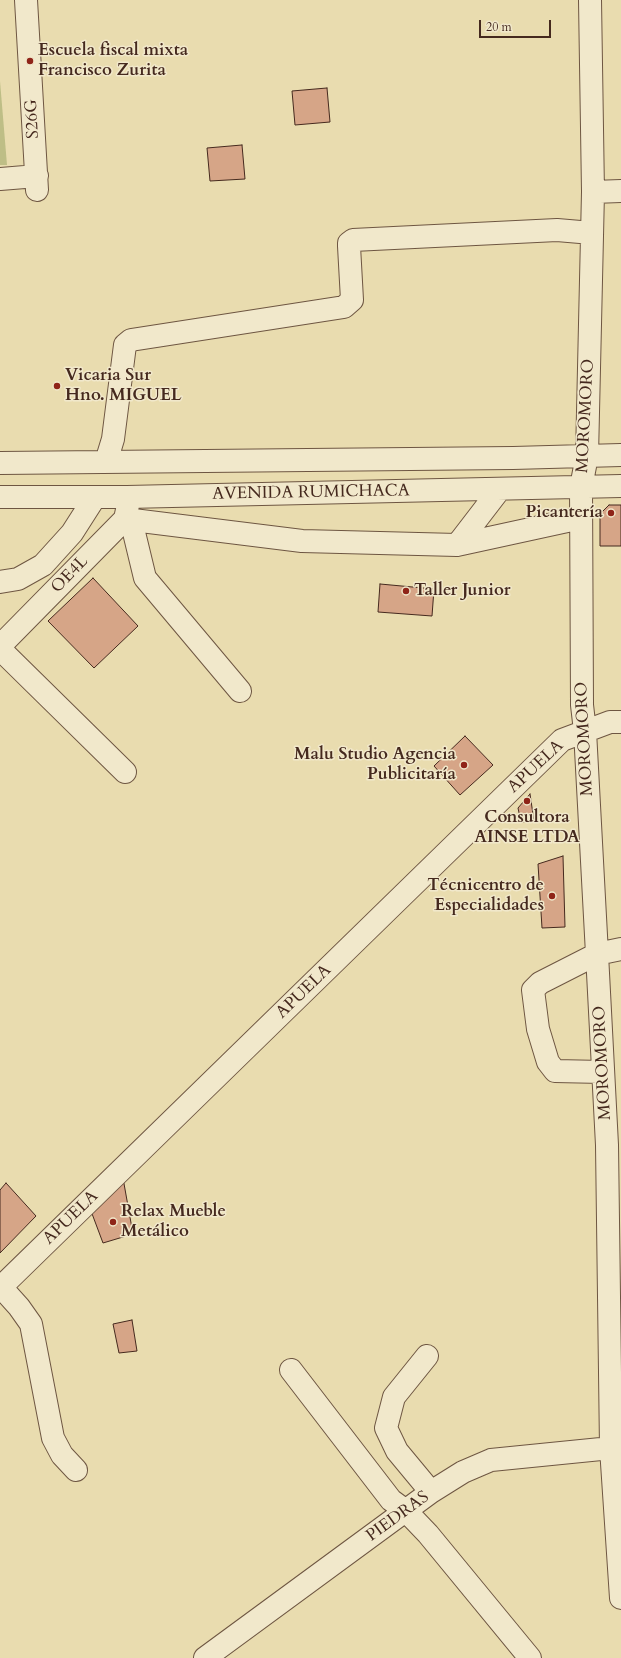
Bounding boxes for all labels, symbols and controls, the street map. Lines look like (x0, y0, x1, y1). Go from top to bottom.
scale bar (481, 12, 553, 38)
text: 20 m (486, 19, 512, 35)
place label: Escuela fiscal mixta Francisco Zurita (38, 41, 188, 81)
marker: Escuela fiscal mixta Francisco Zurita (25, 56, 35, 66)
street label: S26G (22, 99, 44, 139)
street label: MOROMORO (573, 358, 599, 474)
place label: Vicaria Sur Hno. MIGUEL (65, 366, 182, 406)
marker: Vicaria Sur Hno. MIGUEL (52, 381, 62, 391)
street label: AVENIDA RUMICHACA (212, 481, 410, 505)
place label: Picantería (525, 503, 603, 523)
marker: Picantería (606, 508, 616, 518)
street label: OE4L (47, 552, 93, 598)
place label: Taller Junior (414, 581, 510, 601)
marker: Taller Junior (401, 586, 411, 596)
street label: MOROMORO (572, 681, 598, 797)
street label: APUELA (504, 736, 568, 798)
place label: Malu Studio Agencia Publicitaría (294, 745, 456, 785)
marker: Malu Studio Agencia Publicitaría (459, 760, 469, 770)
marker: Consultora AINSE LTDA (522, 796, 532, 806)
place label: Consultora AINSE LTDA (474, 808, 580, 848)
place label: Técnicentro de Especialidades (427, 876, 544, 916)
marker: Técnicentro de Especialidades (547, 891, 557, 901)
street label: APUELA (272, 961, 336, 1023)
street label: MOROMORO (590, 1005, 616, 1121)
street label: APUELA (39, 1187, 103, 1249)
place label: Relax Mueble Metálico (121, 1202, 226, 1242)
marker: Relax Mueble Metálico (108, 1217, 118, 1227)
street label: PIEDRAS (363, 1487, 433, 1547)

